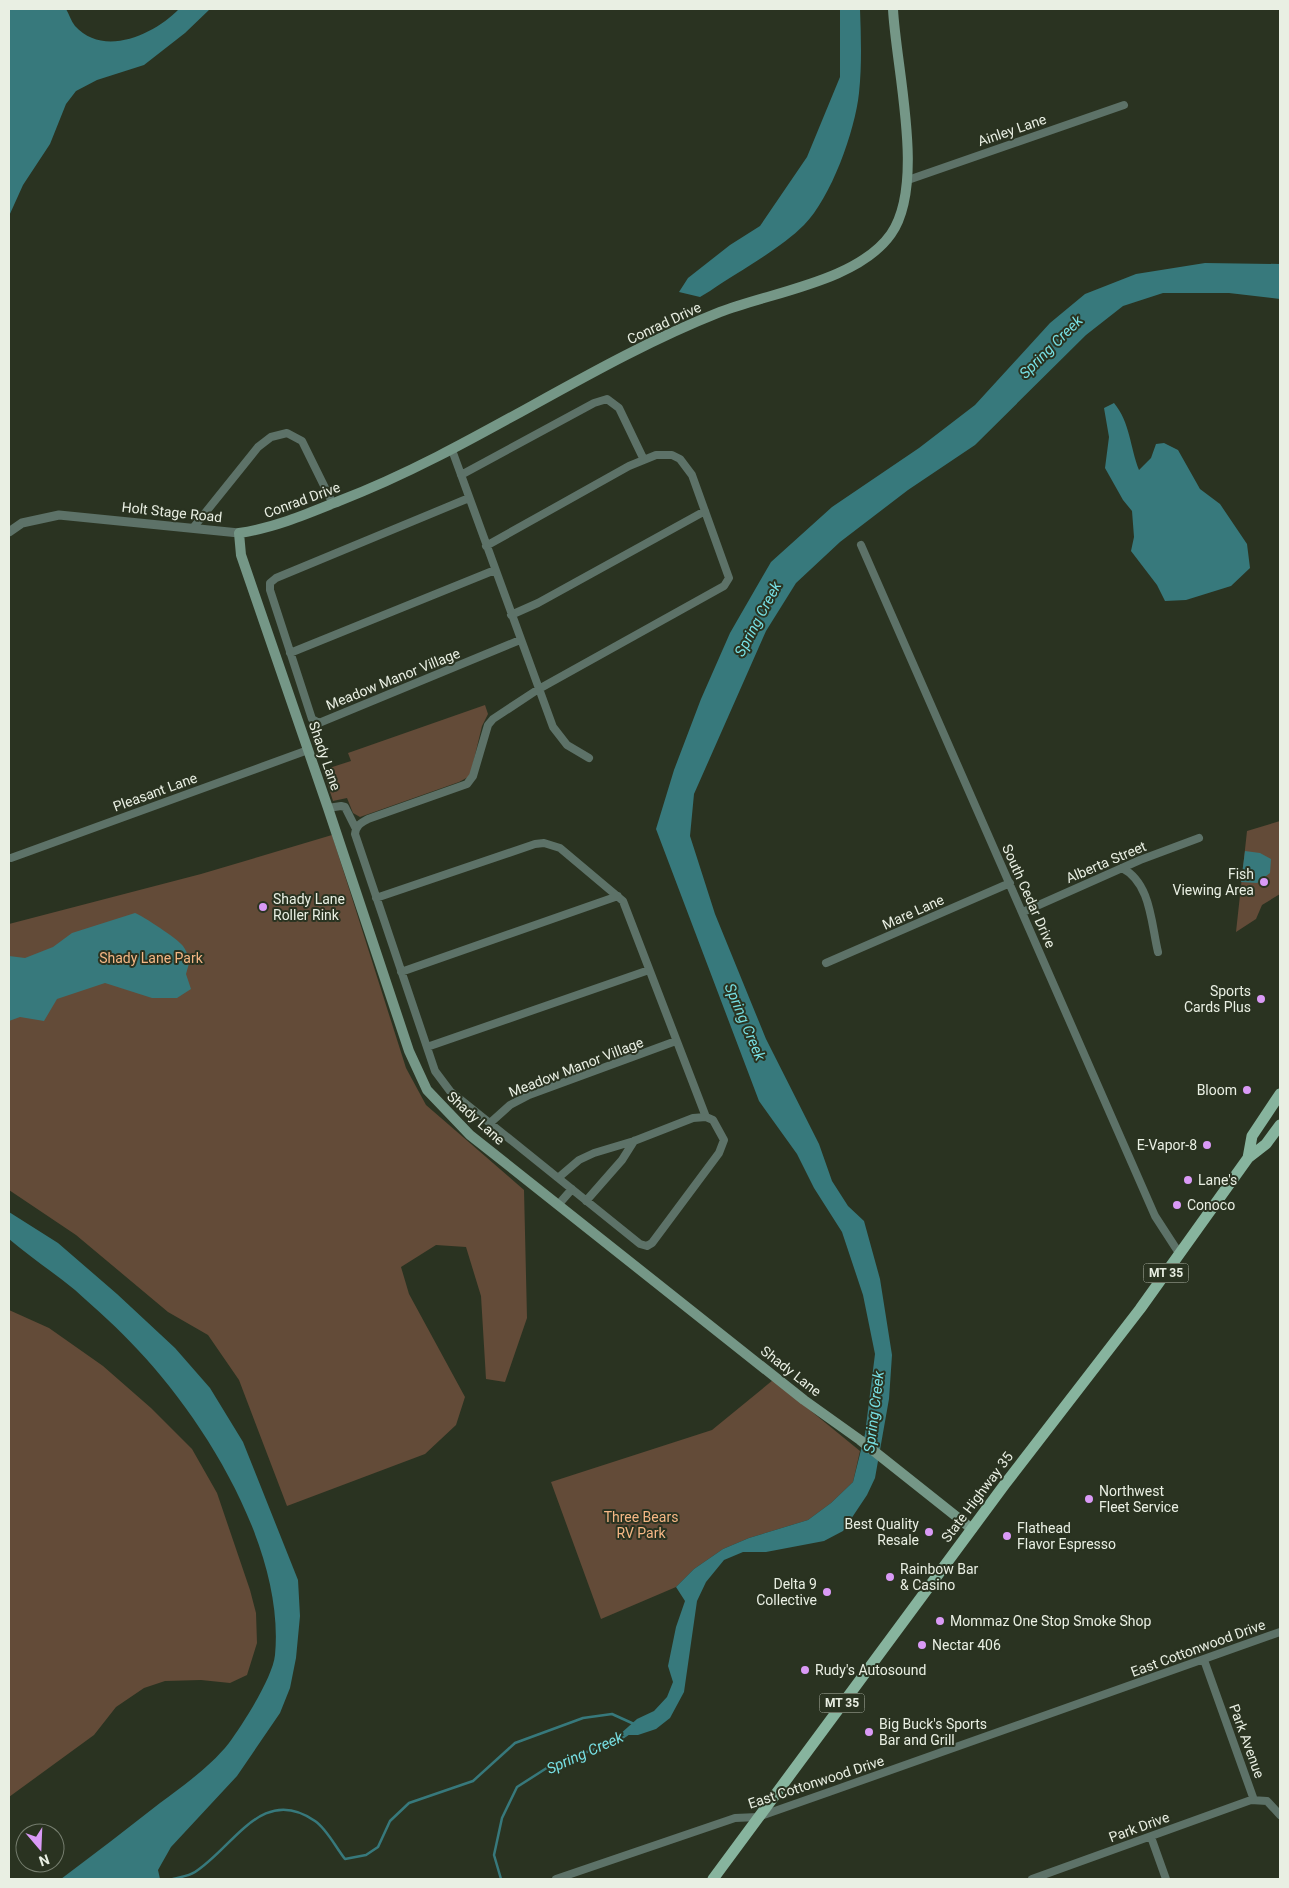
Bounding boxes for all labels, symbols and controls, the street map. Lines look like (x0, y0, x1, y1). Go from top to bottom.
street label: Ainley Lane (976, 111, 1048, 149)
street label: Conrad Drive (624, 299, 704, 347)
water label: Spring Creek (1016, 311, 1087, 382)
street label: Conrad Drive (262, 479, 342, 521)
street label: Holt Stage Road (121, 499, 223, 525)
water label: Spring Creek (731, 578, 786, 660)
street label: Meadow Manor Village (324, 645, 462, 713)
street label: Shady Lane (306, 719, 344, 793)
street label: Pleasant Lane (111, 769, 199, 815)
street label: Alberta Street (1064, 838, 1149, 886)
street label: South Cedar Drive (999, 842, 1059, 950)
place label: Fish Viewing Area (1172, 866, 1254, 898)
marker: Fish Viewing Area (1258, 876, 1270, 888)
place label: Shady Lane Roller Rink (273, 891, 345, 923)
street label: Mare Lane (880, 891, 946, 933)
marker: Shady Lane Roller Rink (257, 901, 269, 913)
park label: Shady Lane Park (99, 950, 204, 966)
water label: Spring Creek (721, 981, 770, 1064)
place label: Sports Cards Plus (1184, 983, 1251, 1015)
marker: Sports Cards Plus (1255, 993, 1267, 1005)
street label: Meadow Manor Village (506, 1034, 646, 1100)
place label: Bloom (1197, 1082, 1237, 1098)
marker: Bloom (1241, 1084, 1253, 1096)
street label: Shady Lane (444, 1088, 508, 1148)
place label: E-Vapor-8 (1137, 1137, 1197, 1153)
marker: E-Vapor-8 (1201, 1139, 1213, 1151)
place label: Lane's (1198, 1172, 1237, 1188)
marker: Lane's (1182, 1174, 1194, 1186)
place label: Conoco (1187, 1197, 1235, 1213)
marker: Conoco (1171, 1199, 1183, 1211)
road number: MT 35 (1144, 1264, 1188, 1282)
street label: Shady Lane (758, 1343, 824, 1399)
water label: Spring Creek (860, 1369, 888, 1454)
street label: State Highway 35 (938, 1449, 1016, 1545)
place label: Northwest Fleet Service (1099, 1483, 1179, 1515)
marker: Northwest Fleet Service (1083, 1493, 1095, 1505)
park label: Three Bears RV Park (604, 1509, 678, 1541)
place label: Best Quality Resale (845, 1516, 919, 1548)
place label: Flathead Flavor Espresso (1017, 1520, 1116, 1552)
marker: Best Quality Resale (923, 1526, 935, 1538)
marker: Flathead Flavor Espresso (1001, 1530, 1013, 1542)
place label: Rainbow Bar & Casino (900, 1561, 979, 1593)
marker: Rainbow Bar & Casino (884, 1571, 896, 1583)
place label: Delta 9 Collective (756, 1576, 817, 1608)
marker: Delta 9 Collective (821, 1586, 833, 1598)
place label: Mommaz One Stop Smoke Shop (950, 1613, 1152, 1629)
marker: Mommaz One Stop Smoke Shop (934, 1615, 946, 1627)
street label: East Cottonwood Drive (1129, 1616, 1267, 1680)
place label: Nectar 406 (932, 1637, 1001, 1653)
marker: Nectar 406 (916, 1639, 928, 1651)
place label: Rudy's Autosound (815, 1662, 926, 1678)
marker: Rudy's Autosound (799, 1664, 811, 1676)
road number: MT 35 (820, 1694, 864, 1712)
street label: Park Avenue (1226, 1702, 1268, 1780)
place label: Big Buck's Sports Bar and Grill (879, 1716, 987, 1748)
marker: Big Buck's Sports Bar and Grill (863, 1726, 875, 1738)
water label: Spring Creek (544, 1728, 627, 1778)
street label: East Cottonwood Drive (746, 1752, 886, 1812)
street label: Park Drive (1107, 1809, 1171, 1845)
north arrow (15, 1823, 65, 1873)
text: N (37, 1851, 52, 1869)

